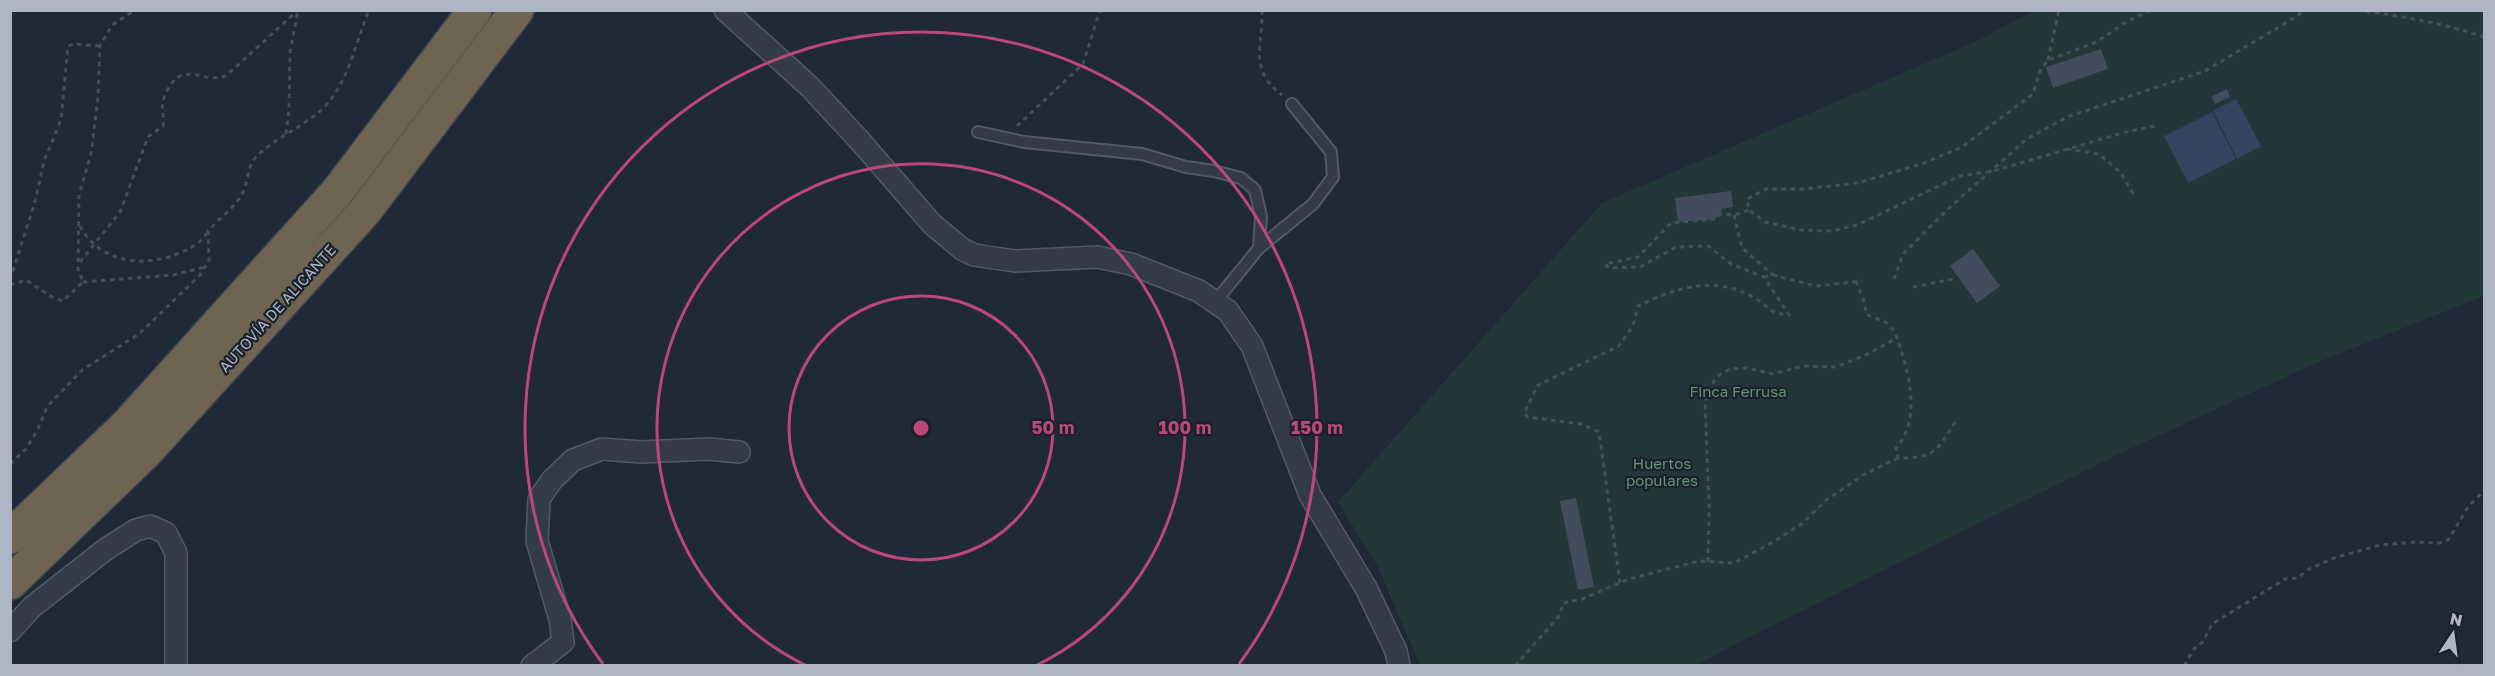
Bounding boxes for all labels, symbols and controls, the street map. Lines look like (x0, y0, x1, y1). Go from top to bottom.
street label: AUTOVÍA DE ALICANTE (215, 241, 339, 375)
park label: Finca Ferrusa (1689, 382, 1787, 400)
text: 50 m (1032, 416, 1074, 438)
text: 100 m (1159, 416, 1211, 438)
text: 150 m (1291, 416, 1343, 438)
centre of rings (911, 418, 931, 438)
park label: Huertos populares (1626, 454, 1698, 489)
north arrow (2423, 604, 2483, 664)
text: N (2448, 608, 2465, 630)

